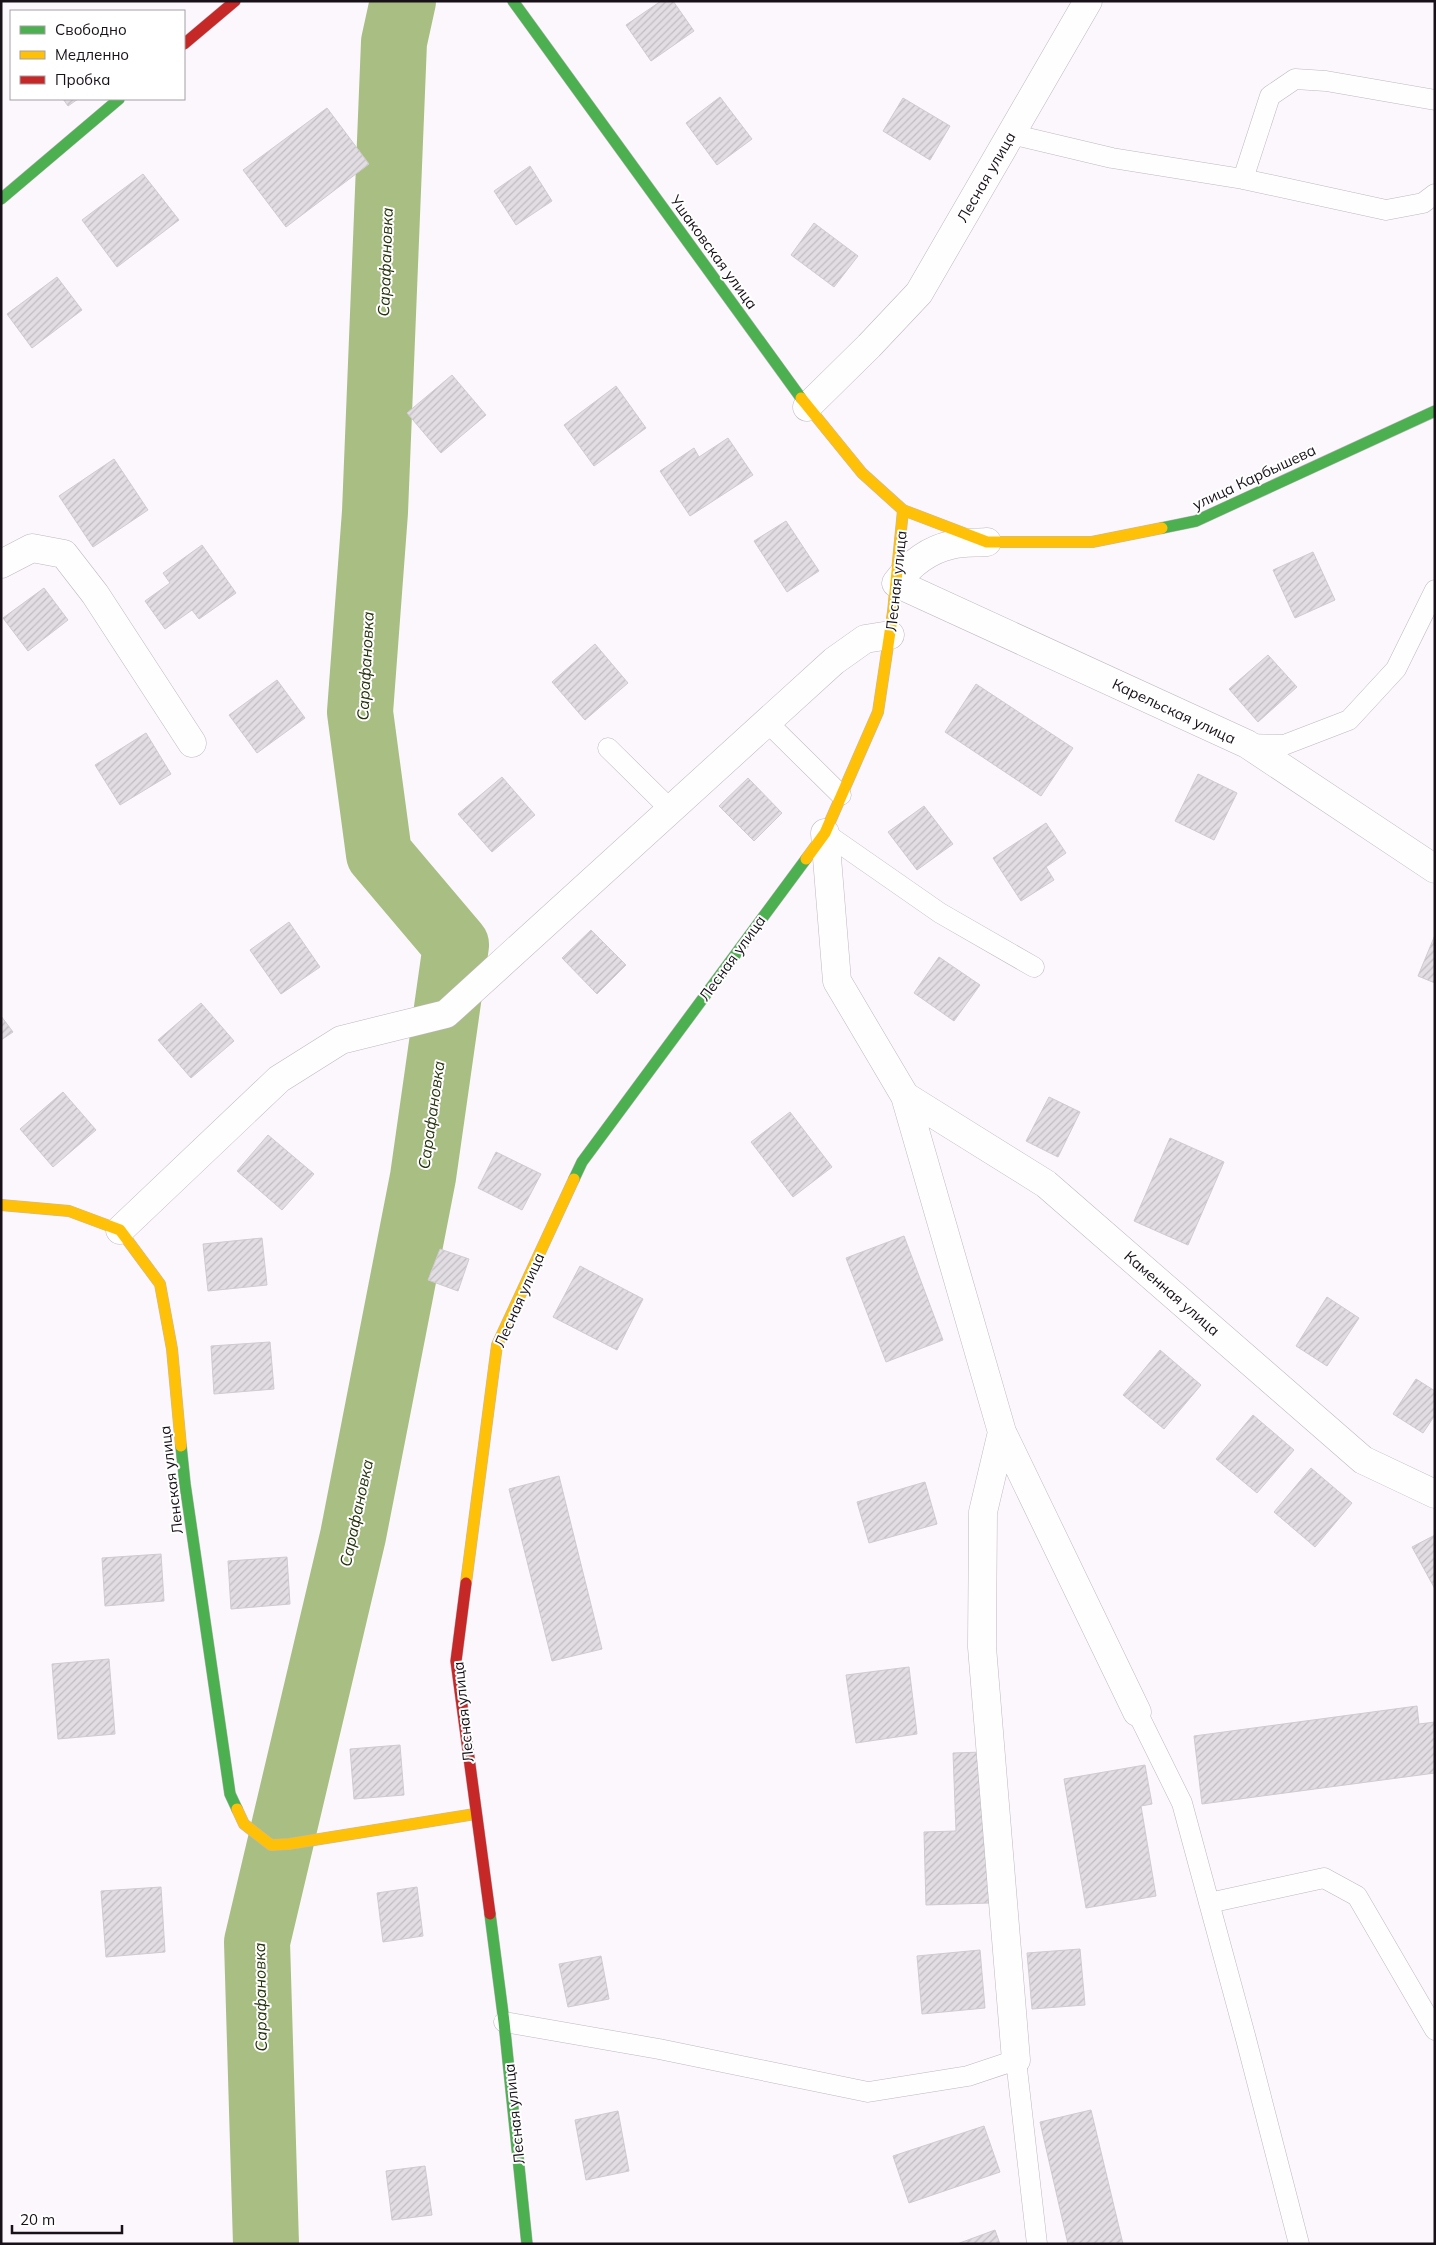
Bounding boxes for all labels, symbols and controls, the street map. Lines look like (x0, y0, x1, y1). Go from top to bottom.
legend (10, 10, 185, 100)
text: Свободно (55, 20, 127, 39)
text: Медленно (55, 45, 129, 64)
text: Пробка (55, 70, 110, 89)
street label: Лесная улица (952, 128, 1020, 226)
street label: Ушаковская улица (666, 190, 762, 313)
water label: Сарафановка (373, 207, 397, 317)
street label: улица Карбышева (1189, 440, 1319, 514)
street label: Лесная улица (881, 530, 911, 632)
water label: Сарафановка (352, 611, 378, 721)
street label: Карельская улица (1109, 674, 1239, 748)
street label: Лесная улица (695, 911, 769, 1005)
water label: Сарафановка (414, 1059, 449, 1170)
street label: Каменная улица (1120, 1246, 1224, 1340)
street label: Лесная улица (490, 1250, 548, 1350)
street label: Ленская улица (155, 1425, 187, 1535)
water label: Сарафановка (335, 1457, 377, 1568)
street label: Лесная улица (448, 1661, 478, 1763)
water label: Сарафановка (249, 1942, 271, 2052)
street label: Лесная улица (499, 2063, 529, 2165)
scale bar (12, 2202, 122, 2234)
text: 20 m (20, 2210, 55, 2229)

